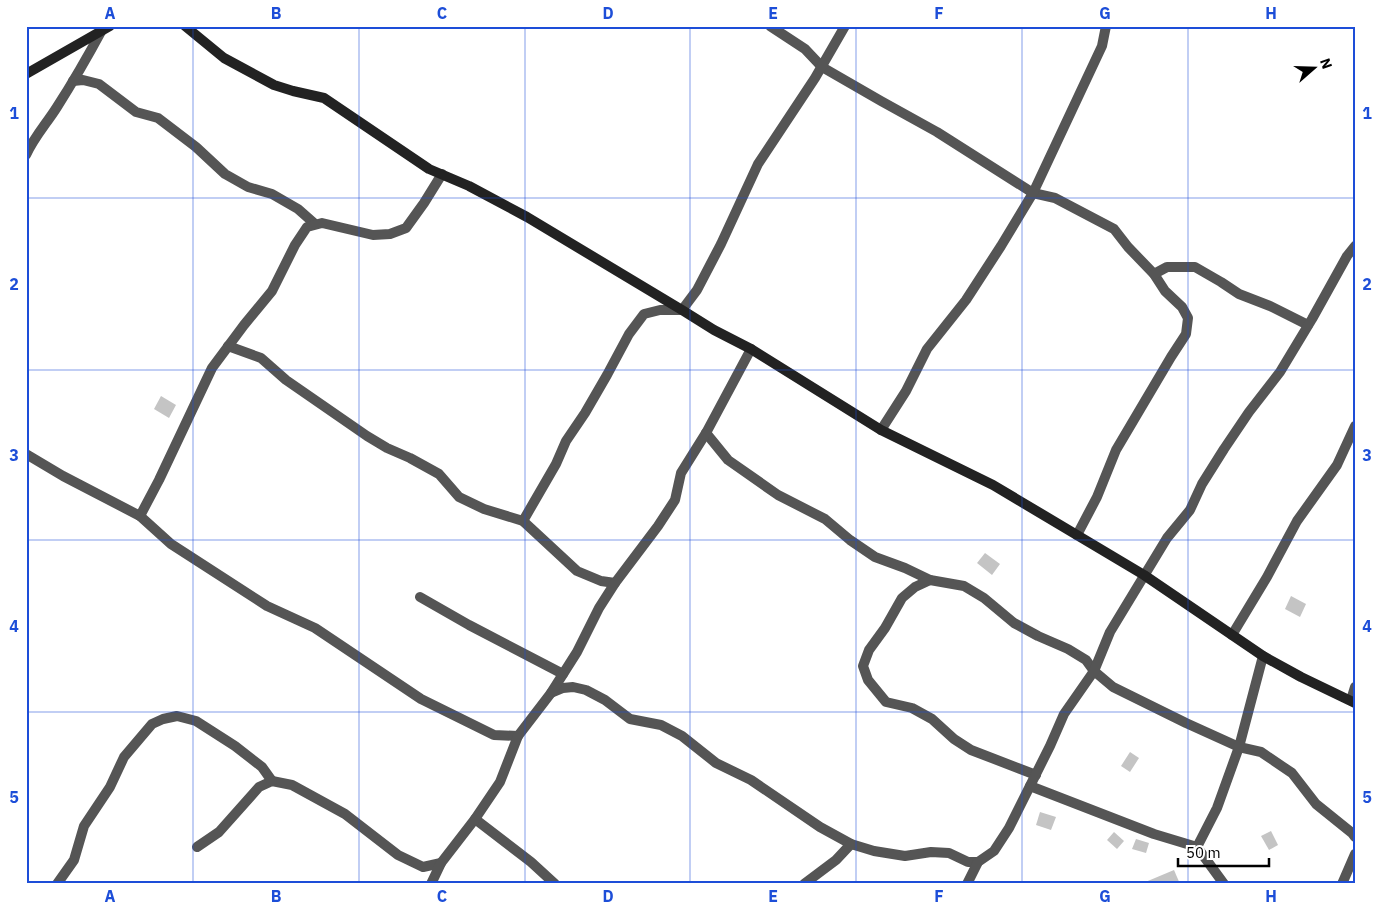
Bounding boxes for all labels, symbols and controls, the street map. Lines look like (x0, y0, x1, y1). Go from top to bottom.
text: A (105, 3, 116, 23)
text: B (271, 3, 282, 23)
text: C (437, 3, 447, 23)
text: D (602, 3, 614, 23)
text: E (768, 3, 778, 23)
text: F (934, 3, 944, 23)
text: G (1099, 3, 1111, 23)
text: H (1265, 3, 1277, 23)
north arrow (1288, 42, 1338, 92)
text: N (1316, 56, 1336, 71)
text: 1 (9, 103, 19, 123)
text: 1 (1362, 103, 1372, 123)
text: 2 (9, 274, 19, 294)
text: 2 (1362, 274, 1372, 294)
text: 3 (9, 445, 19, 465)
text: 3 (1362, 445, 1372, 465)
text: 4 (9, 616, 19, 636)
text: 4 (1362, 616, 1372, 636)
text: 5 (9, 787, 19, 807)
text: 5 (1362, 787, 1372, 807)
scale bar (1178, 835, 1270, 867)
text: 50 m (1186, 843, 1221, 862)
text: A (105, 886, 116, 906)
text: B (271, 886, 282, 906)
text: C (437, 886, 447, 906)
text: D (602, 886, 614, 906)
text: E (768, 886, 778, 906)
text: F (934, 886, 944, 906)
text: G (1099, 886, 1111, 906)
text: H (1265, 886, 1277, 906)

